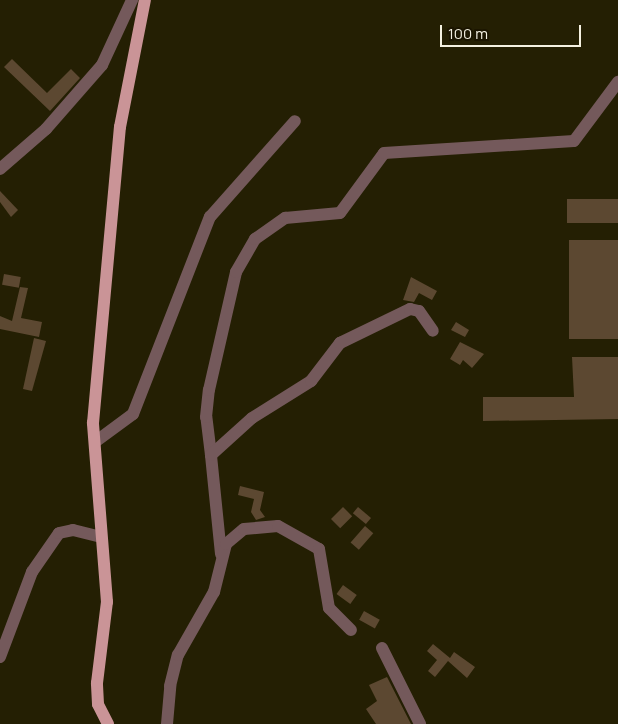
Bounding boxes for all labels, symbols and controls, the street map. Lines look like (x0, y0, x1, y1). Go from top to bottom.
scale bar (443, 15, 584, 47)
text: 100 m (448, 23, 488, 44)

